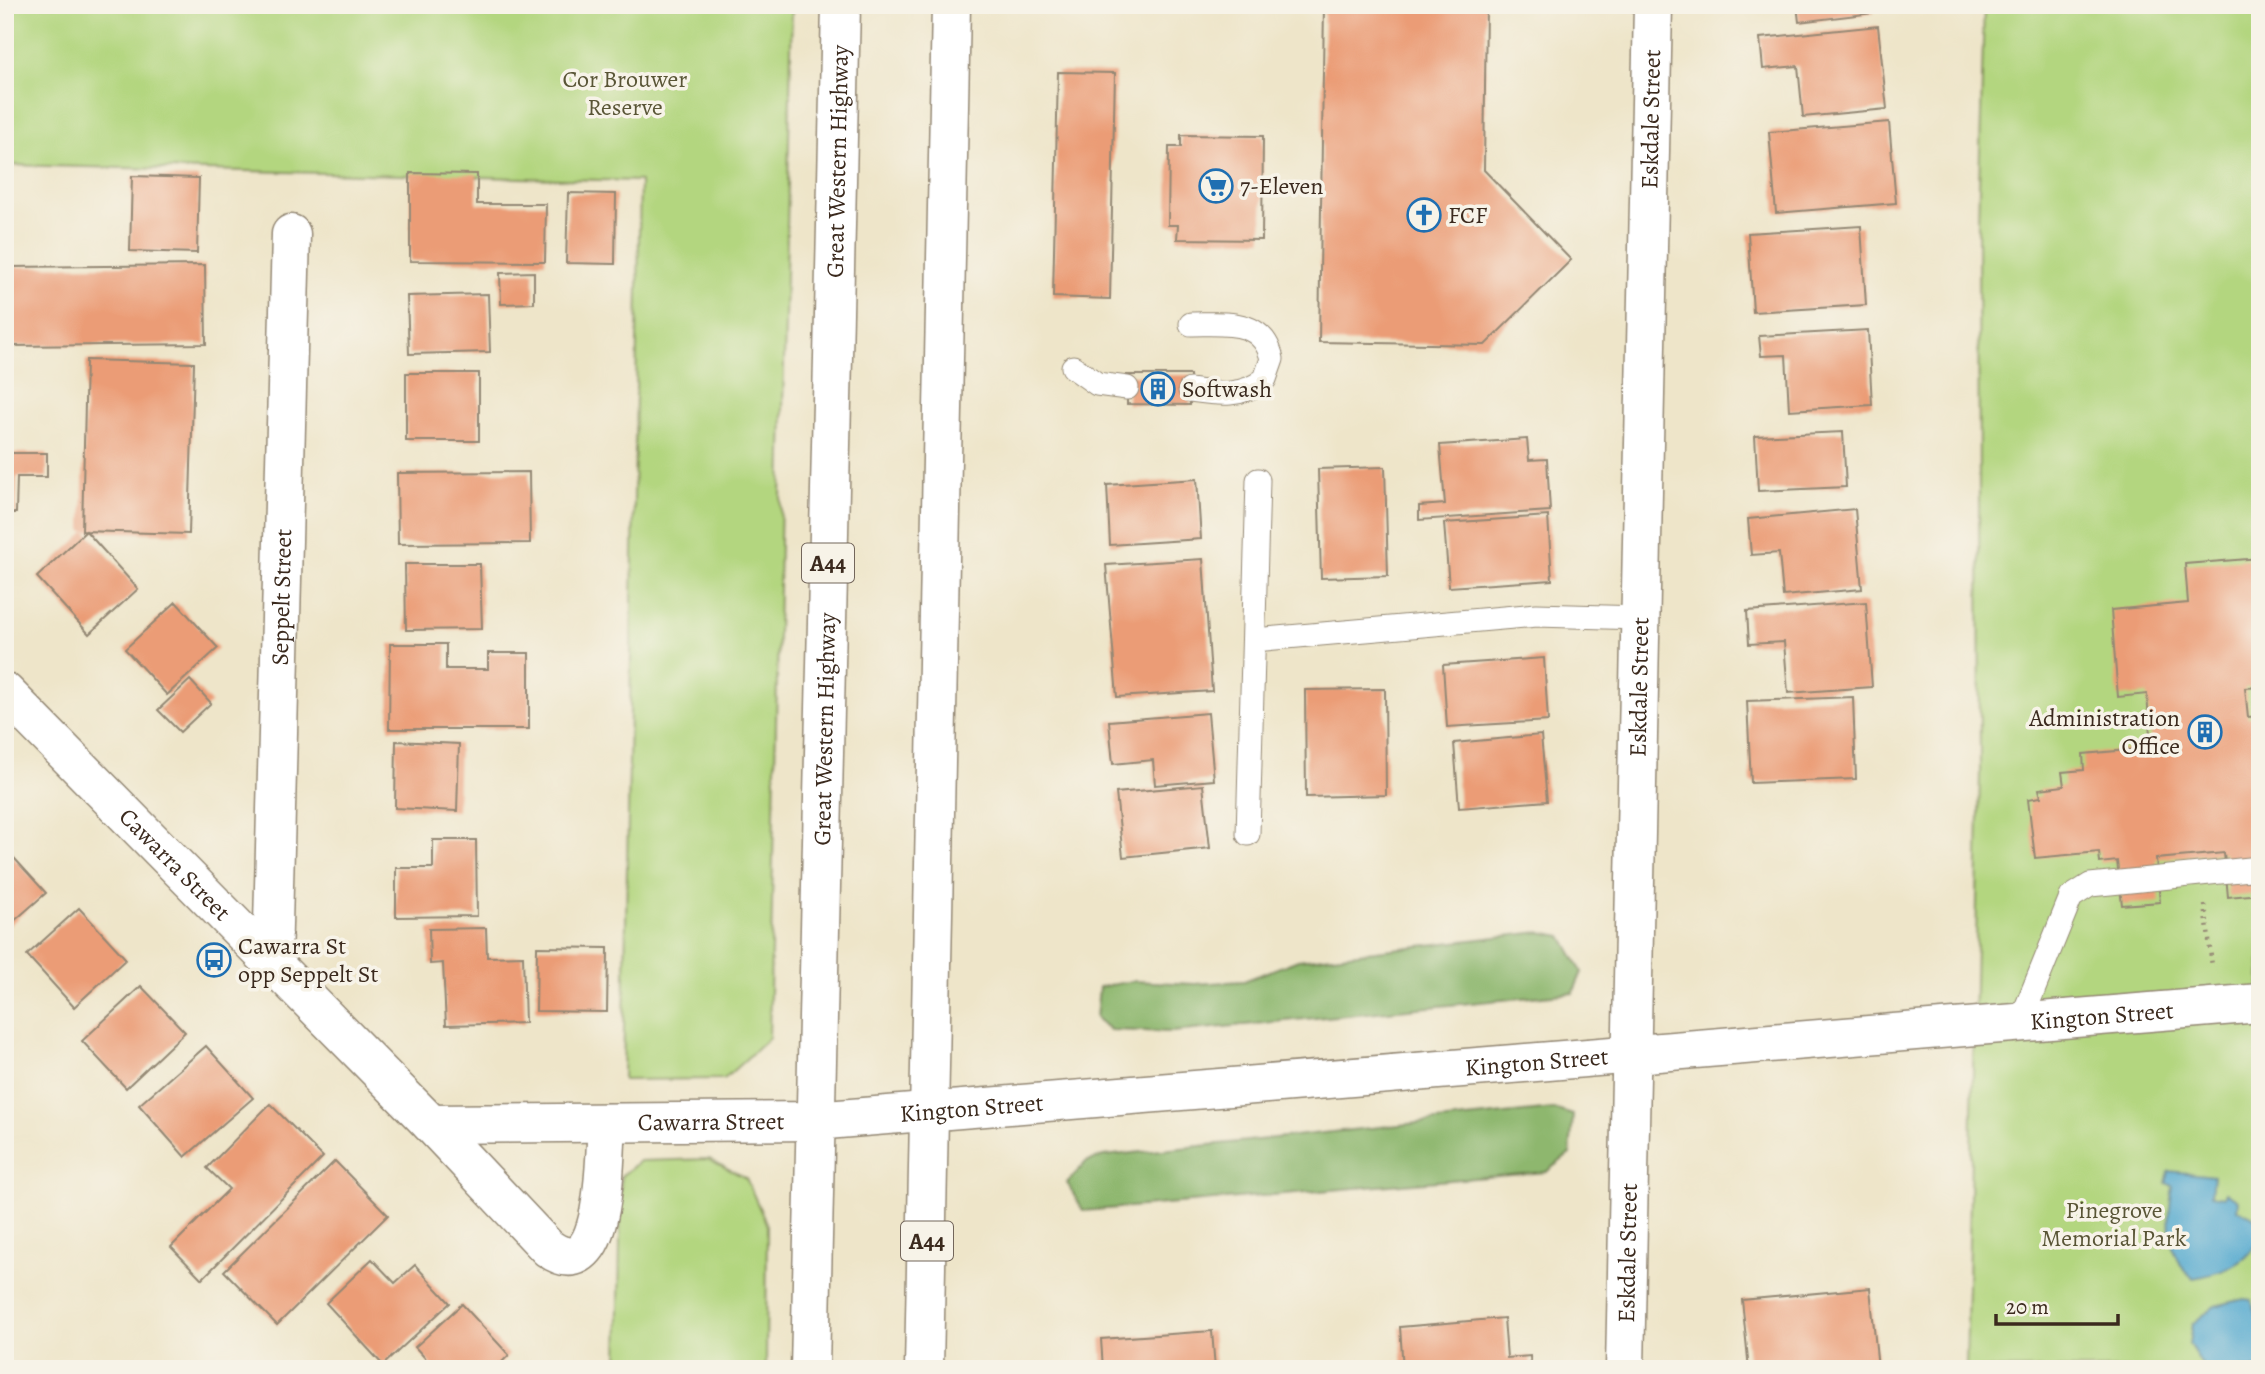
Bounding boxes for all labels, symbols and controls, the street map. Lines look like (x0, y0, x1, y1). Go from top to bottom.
street label: Great Western Highway (819, 44, 856, 278)
street label: Eskdale Street (1633, 49, 1668, 189)
park label: Cor Brouwer Reserve (563, 63, 687, 123)
supermarket icon: 7-Eleven (1197, 167, 1235, 205)
place label: 7-Eleven (1240, 170, 1323, 202)
church icon: FCF (1405, 196, 1443, 234)
place label: FCF (1448, 199, 1487, 231)
building icon: Softwash (1139, 370, 1177, 408)
place label: Softwash (1182, 373, 1272, 405)
street label: Seppelt Street (264, 528, 299, 666)
road number: A44 (802, 544, 854, 582)
street label: Great Western Highway (806, 612, 843, 846)
street label: Eskdale Street (1622, 617, 1656, 757)
place label: Administration Office (2028, 702, 2180, 762)
building icon: Administration Office (2186, 713, 2224, 751)
street label: Cawarra Street (112, 801, 238, 928)
place label: Cawarra St opp Seppelt St (238, 930, 378, 990)
bus stop icon: Cawarra St opp Seppelt St (195, 941, 233, 979)
street label: Kington Street (2029, 994, 2175, 1038)
street label: Kington Street (1464, 1040, 1610, 1084)
street label: Kington Street (898, 1086, 1045, 1130)
street label: Cawarra Street (638, 1105, 785, 1138)
street label: Eskdale Street (1610, 1183, 1645, 1323)
park label: Pinegrove Memorial Park (2041, 1194, 2187, 1254)
road number: A44 (901, 1222, 953, 1260)
scale bar (1996, 1283, 2118, 1327)
text: 20 m (2006, 1293, 2049, 1321)

